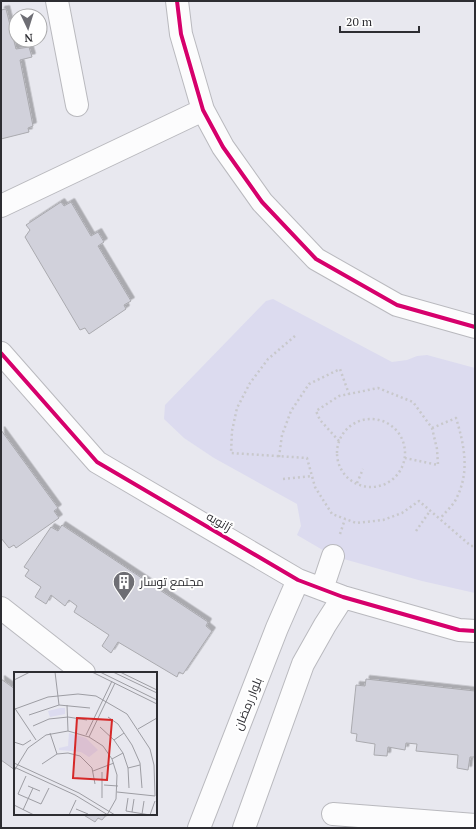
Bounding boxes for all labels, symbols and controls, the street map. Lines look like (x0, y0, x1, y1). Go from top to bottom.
north arrow (8, 8, 48, 48)
scale bar (340, 8, 419, 34)
text: 20 m (346, 14, 373, 29)
text: N (23, 31, 33, 45)
street label: ژانویه (204, 508, 235, 535)
building icon: مجتمع توسار (111, 569, 137, 602)
place label: مجتمع توسار (139, 574, 204, 590)
inset map (14, 672, 157, 815)
street label: بلوار رمضان (230, 675, 265, 732)

